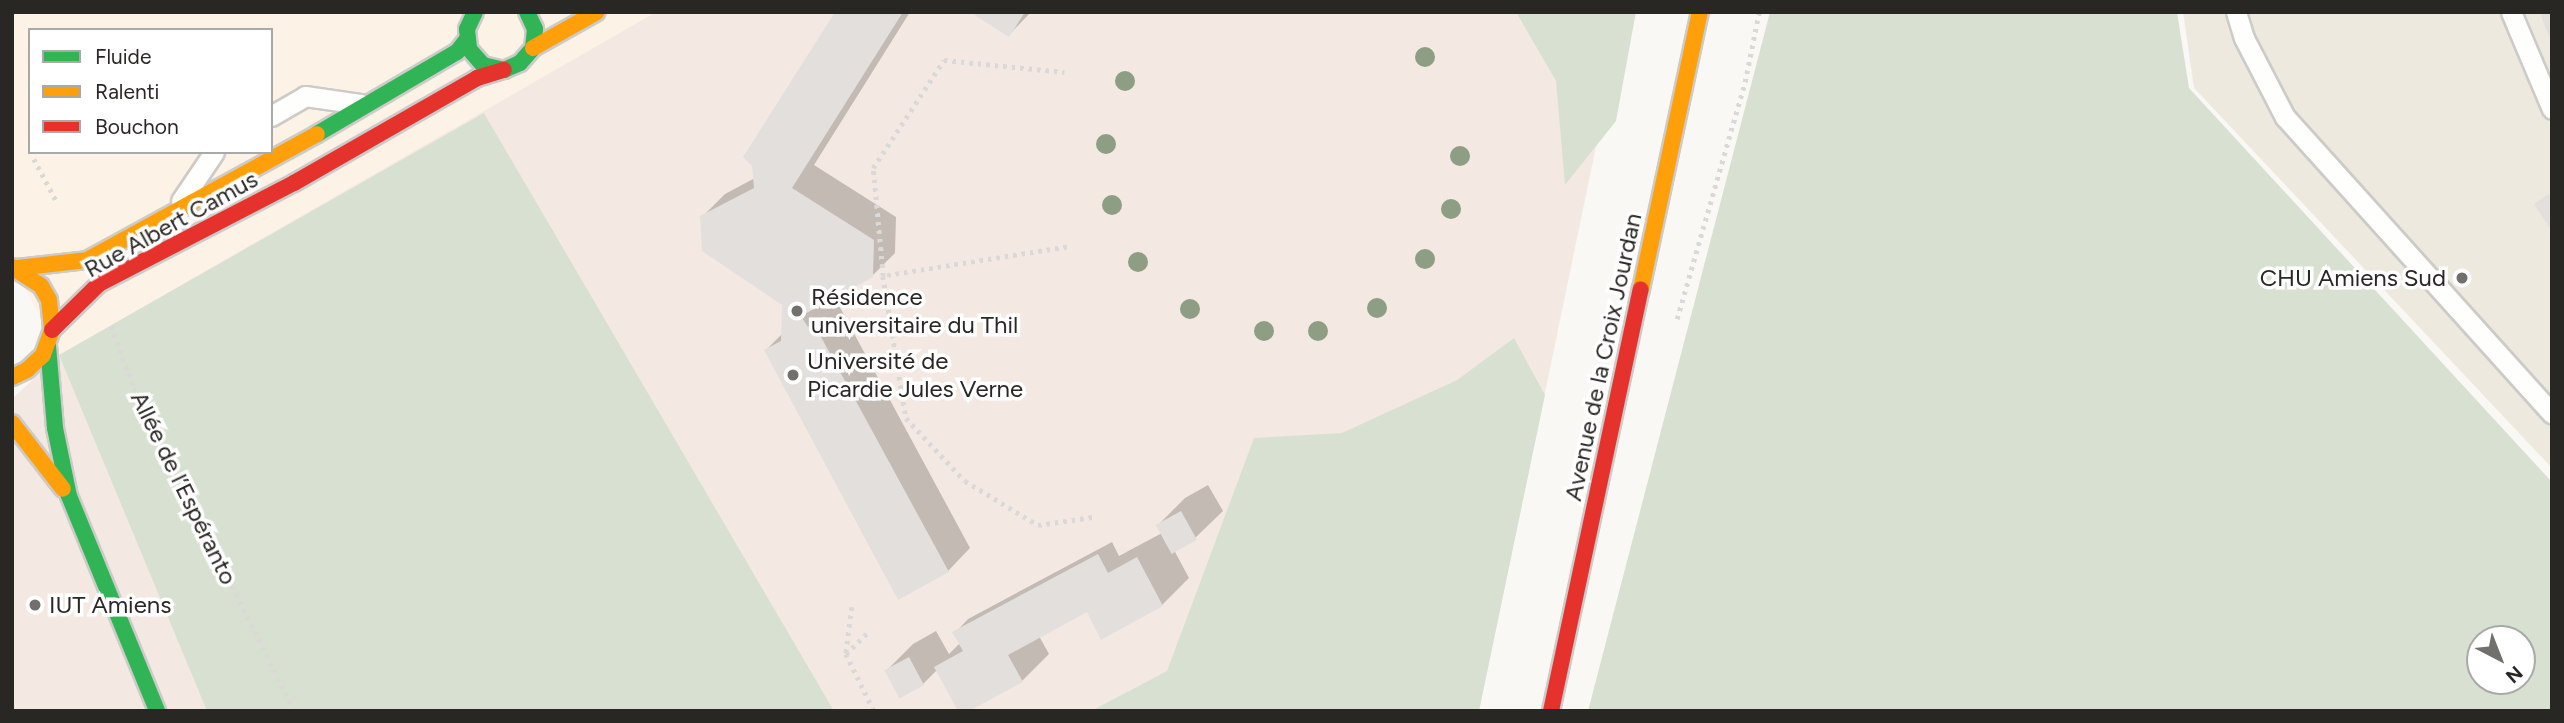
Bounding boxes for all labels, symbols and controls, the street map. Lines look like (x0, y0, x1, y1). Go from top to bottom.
legend (28, 28, 273, 154)
text: Fluide (95, 44, 151, 69)
text: Ralenti (95, 79, 159, 104)
text: Bouchon (95, 114, 179, 139)
street label: Rue Albert Camus (79, 164, 263, 284)
street label: Avenue de la Croix Jourdan (1558, 211, 1648, 503)
place label: CHU Amiens Sud (2260, 264, 2446, 292)
marker: CHU Amiens Sud (2452, 268, 2472, 288)
place label: Résidence universitaire du Thil (811, 283, 1018, 339)
marker: Résidence universitaire du Thil (789, 303, 805, 319)
place label: Université de Picardie Jules Verne (807, 347, 1023, 403)
marker: Université de Picardie Jules Verne (785, 367, 801, 383)
street label: Allée de l’Espéranto (125, 387, 243, 589)
place label: IUT Amiens (49, 591, 171, 619)
marker: IUT Amiens (27, 597, 43, 613)
north arrow (2466, 625, 2536, 695)
text: N (2501, 661, 2527, 688)

